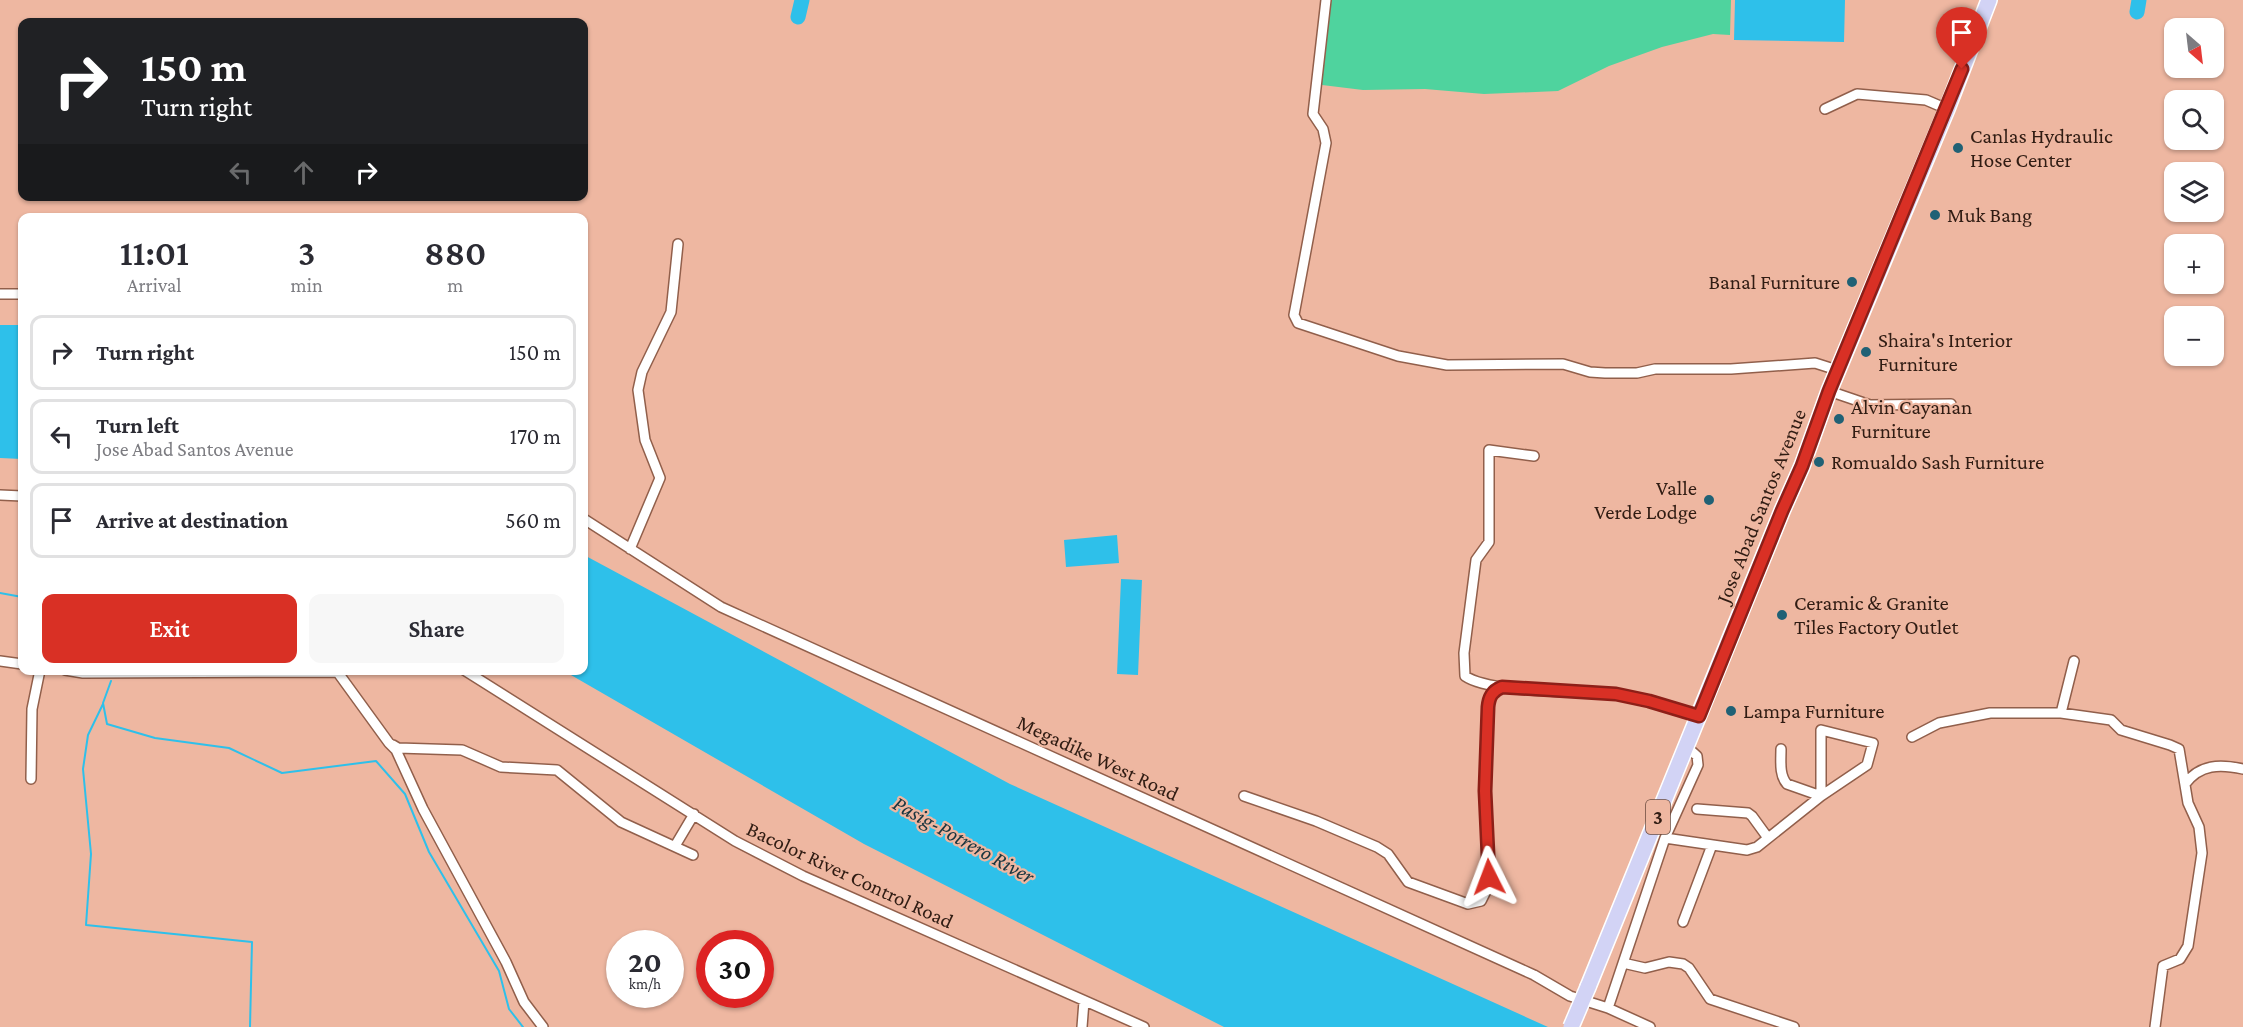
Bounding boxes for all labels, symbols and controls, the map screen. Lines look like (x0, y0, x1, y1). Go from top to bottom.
pin (1936, 7, 1987, 69)
icon: arrive (1945, 16, 1978, 49)
north arrow (2164, 18, 2224, 78)
map controls (2164, 18, 2224, 366)
icon: right (42, 42, 120, 120)
text: 150 m (141, 43, 246, 90)
button: search (2164, 90, 2224, 150)
text: Turn right (141, 92, 252, 122)
place label: Canlas Hydraulic Hose Center (1970, 124, 2113, 172)
marker: Canlas Hydraulic Hose Center (1951, 141, 1965, 155)
icon: left (224, 156, 257, 189)
icon: ahead (287, 156, 320, 189)
icon: right (350, 156, 383, 189)
button: layers (2164, 162, 2224, 222)
place label: Muk Bang (1947, 203, 2032, 227)
marker: Muk Bang (1928, 208, 1942, 222)
text: 11:01 (120, 233, 189, 273)
text: 3 (298, 233, 315, 273)
text: 880 (424, 233, 486, 273)
button: + (2164, 234, 2224, 294)
place label: Banal Furniture (1709, 270, 1840, 294)
text: Arrival (127, 274, 182, 296)
text: min (291, 274, 323, 296)
text: m (447, 274, 463, 296)
marker: Banal Furniture (1845, 275, 1859, 289)
button: − (2164, 306, 2224, 366)
place label: Shaira's Interior Furniture (1878, 328, 2013, 376)
icon: right (45, 336, 78, 369)
text: Turn right (96, 340, 194, 365)
text: 150 m (509, 340, 561, 365)
marker: Shaira's Interior Furniture (1859, 345, 1873, 359)
place label: Alvin Cayanan Furniture (1851, 395, 1972, 443)
street label: Jose Abad Santos Avenue (1710, 405, 1811, 609)
marker: Alvin Cayanan Furniture (1832, 412, 1846, 426)
text: Turn left (96, 413, 179, 438)
icon: left (45, 420, 78, 453)
text: 170 m (510, 424, 561, 449)
text: Jose Abad Santos Avenue (96, 438, 294, 460)
place label: Romualdo Sash Furniture (1831, 450, 2044, 474)
marker: Romualdo Sash Furniture (1812, 455, 1826, 469)
place label: Valle Verde Lodge (1594, 476, 1697, 524)
marker: Valle Verde Lodge (1702, 493, 1716, 507)
icon: arrive (45, 504, 78, 537)
text: Arrive at destination (96, 508, 288, 533)
text: 560 m (505, 508, 561, 533)
place label: Ceramic & Granite Tiles Factory Outlet (1794, 591, 1959, 639)
button: Exit (42, 594, 297, 663)
button: Share (309, 594, 564, 663)
marker: Ceramic & Granite Tiles Factory Outlet (1775, 608, 1789, 622)
place label: Lampa Furniture (1743, 699, 1884, 723)
marker: Lampa Furniture (1724, 704, 1738, 718)
street label: Megadike West Road (1013, 710, 1183, 806)
water label: Pasig-Potrero River (889, 790, 1040, 889)
road number: 3 (1646, 800, 1670, 834)
street label: Bacolor River Control Road (743, 817, 957, 933)
position arrow (1457, 845, 1521, 909)
speed limit sign: 30 (696, 930, 774, 1008)
text: 20 (628, 945, 662, 978)
text: km/h (629, 976, 661, 992)

